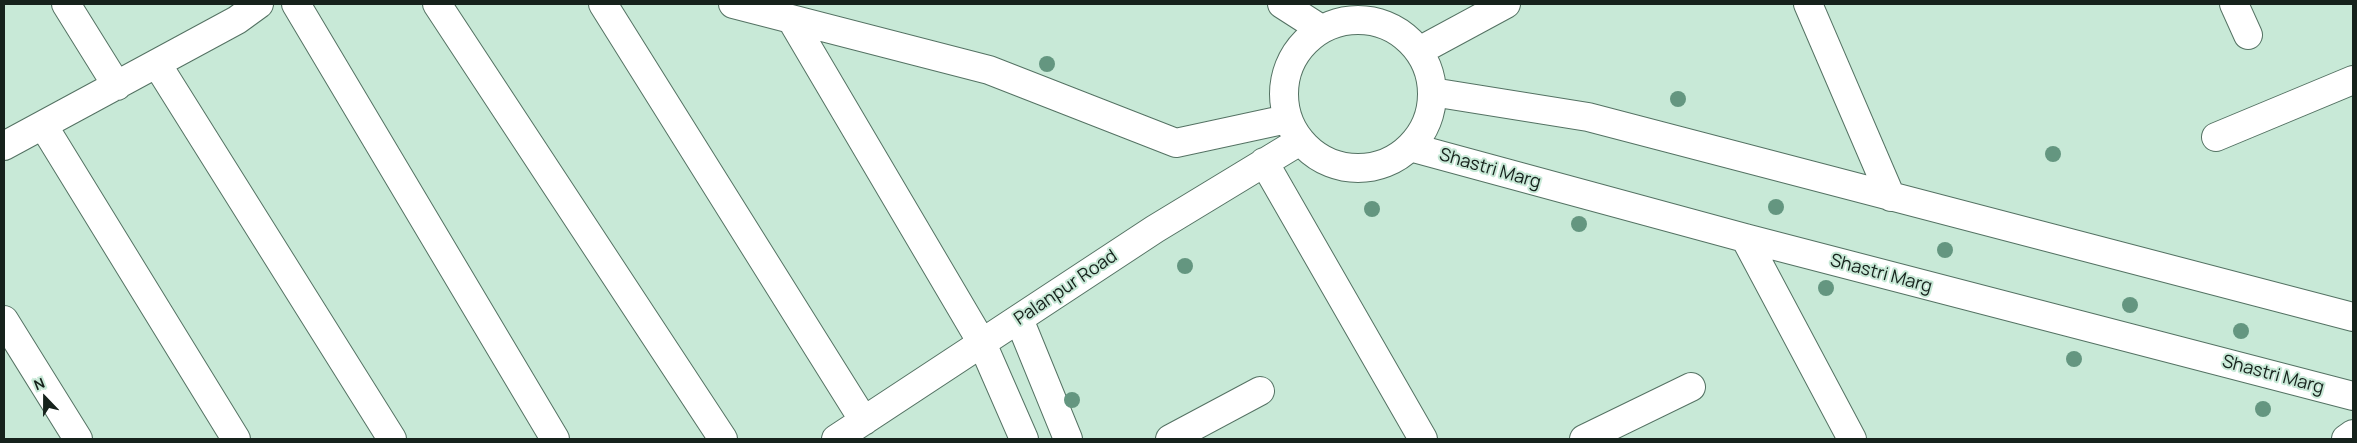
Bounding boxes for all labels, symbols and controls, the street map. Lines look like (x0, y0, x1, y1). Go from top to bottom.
street label: Shastri Marg (1437, 144, 1543, 194)
street label: Palanpur Road (1010, 246, 1122, 330)
street label: Shastri Marg (1828, 250, 1934, 298)
street label: Shastri Marg (2220, 351, 2326, 399)
north arrow (20, 373, 70, 423)
text: N (31, 373, 47, 394)

